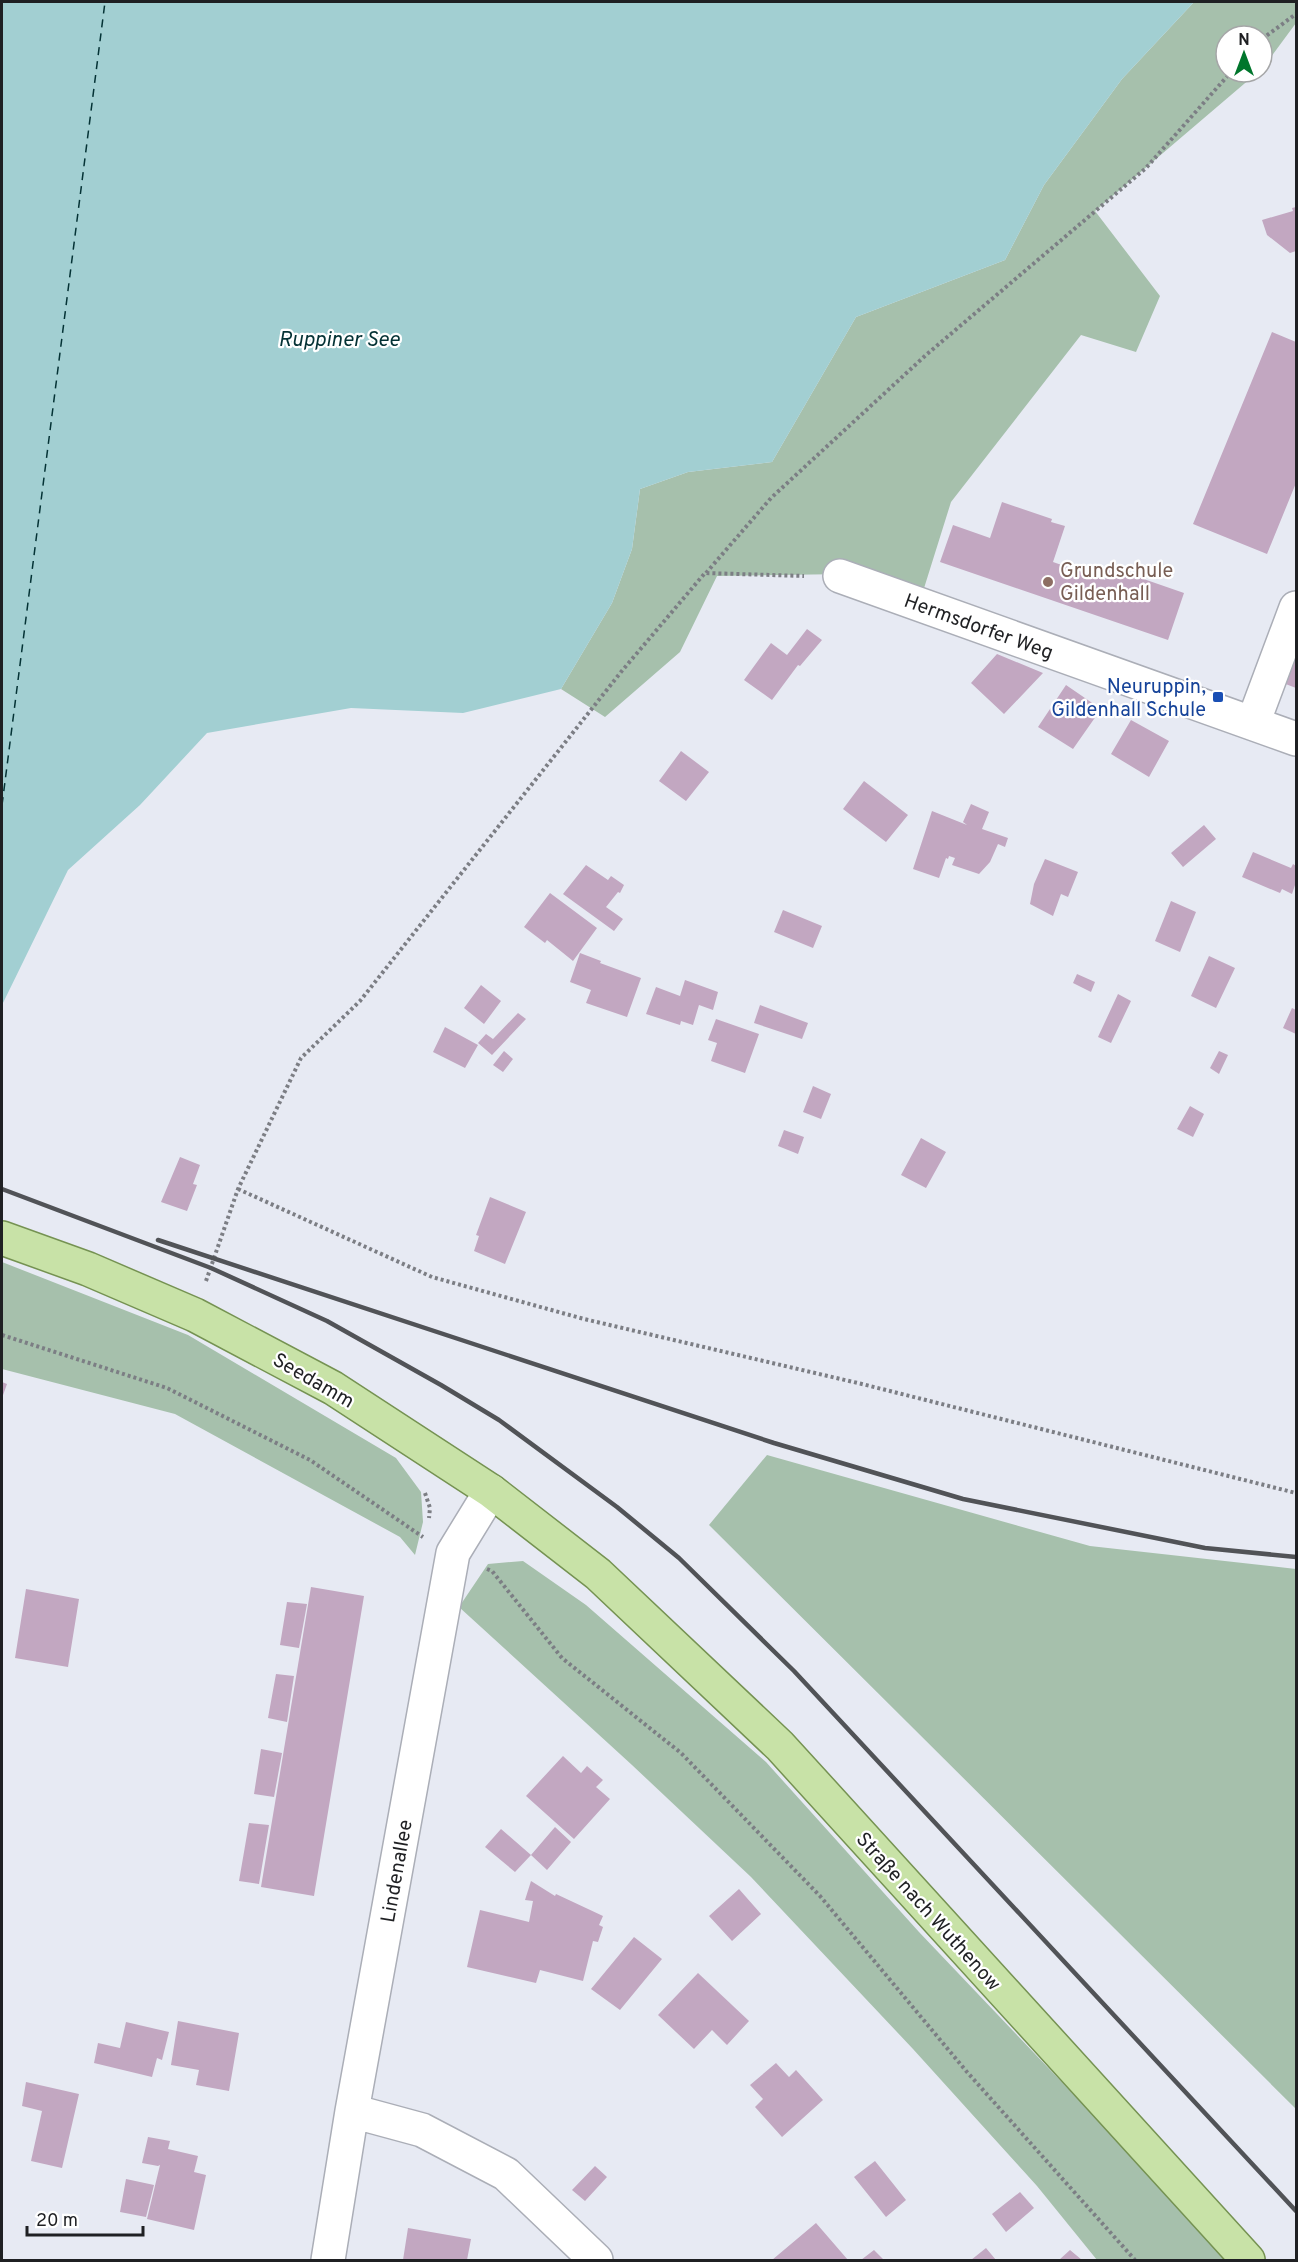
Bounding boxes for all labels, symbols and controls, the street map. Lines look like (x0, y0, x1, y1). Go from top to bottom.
north arrow (1214, 24, 1274, 84)
text: N (1238, 31, 1250, 51)
water label: Ruppiner See (278, 327, 401, 354)
place label: Grundschule Gildenhall (1060, 559, 1173, 608)
marker: Grundschule Gildenhall (1041, 575, 1055, 589)
street label: Hermsdorfer Weg (900, 589, 1057, 667)
place label: Neuruppin, Gildenhall Schule (1051, 675, 1206, 724)
marker: Neuruppin, Gildenhall Schule (1211, 690, 1225, 704)
street label: Seedamm (268, 1348, 358, 1415)
street label: Lindenallee (376, 1818, 420, 1925)
street label: Straße nach Wuthenow (849, 1827, 1006, 1997)
scale bar (27, 2199, 142, 2237)
text: 20 m (36, 2210, 78, 2233)

